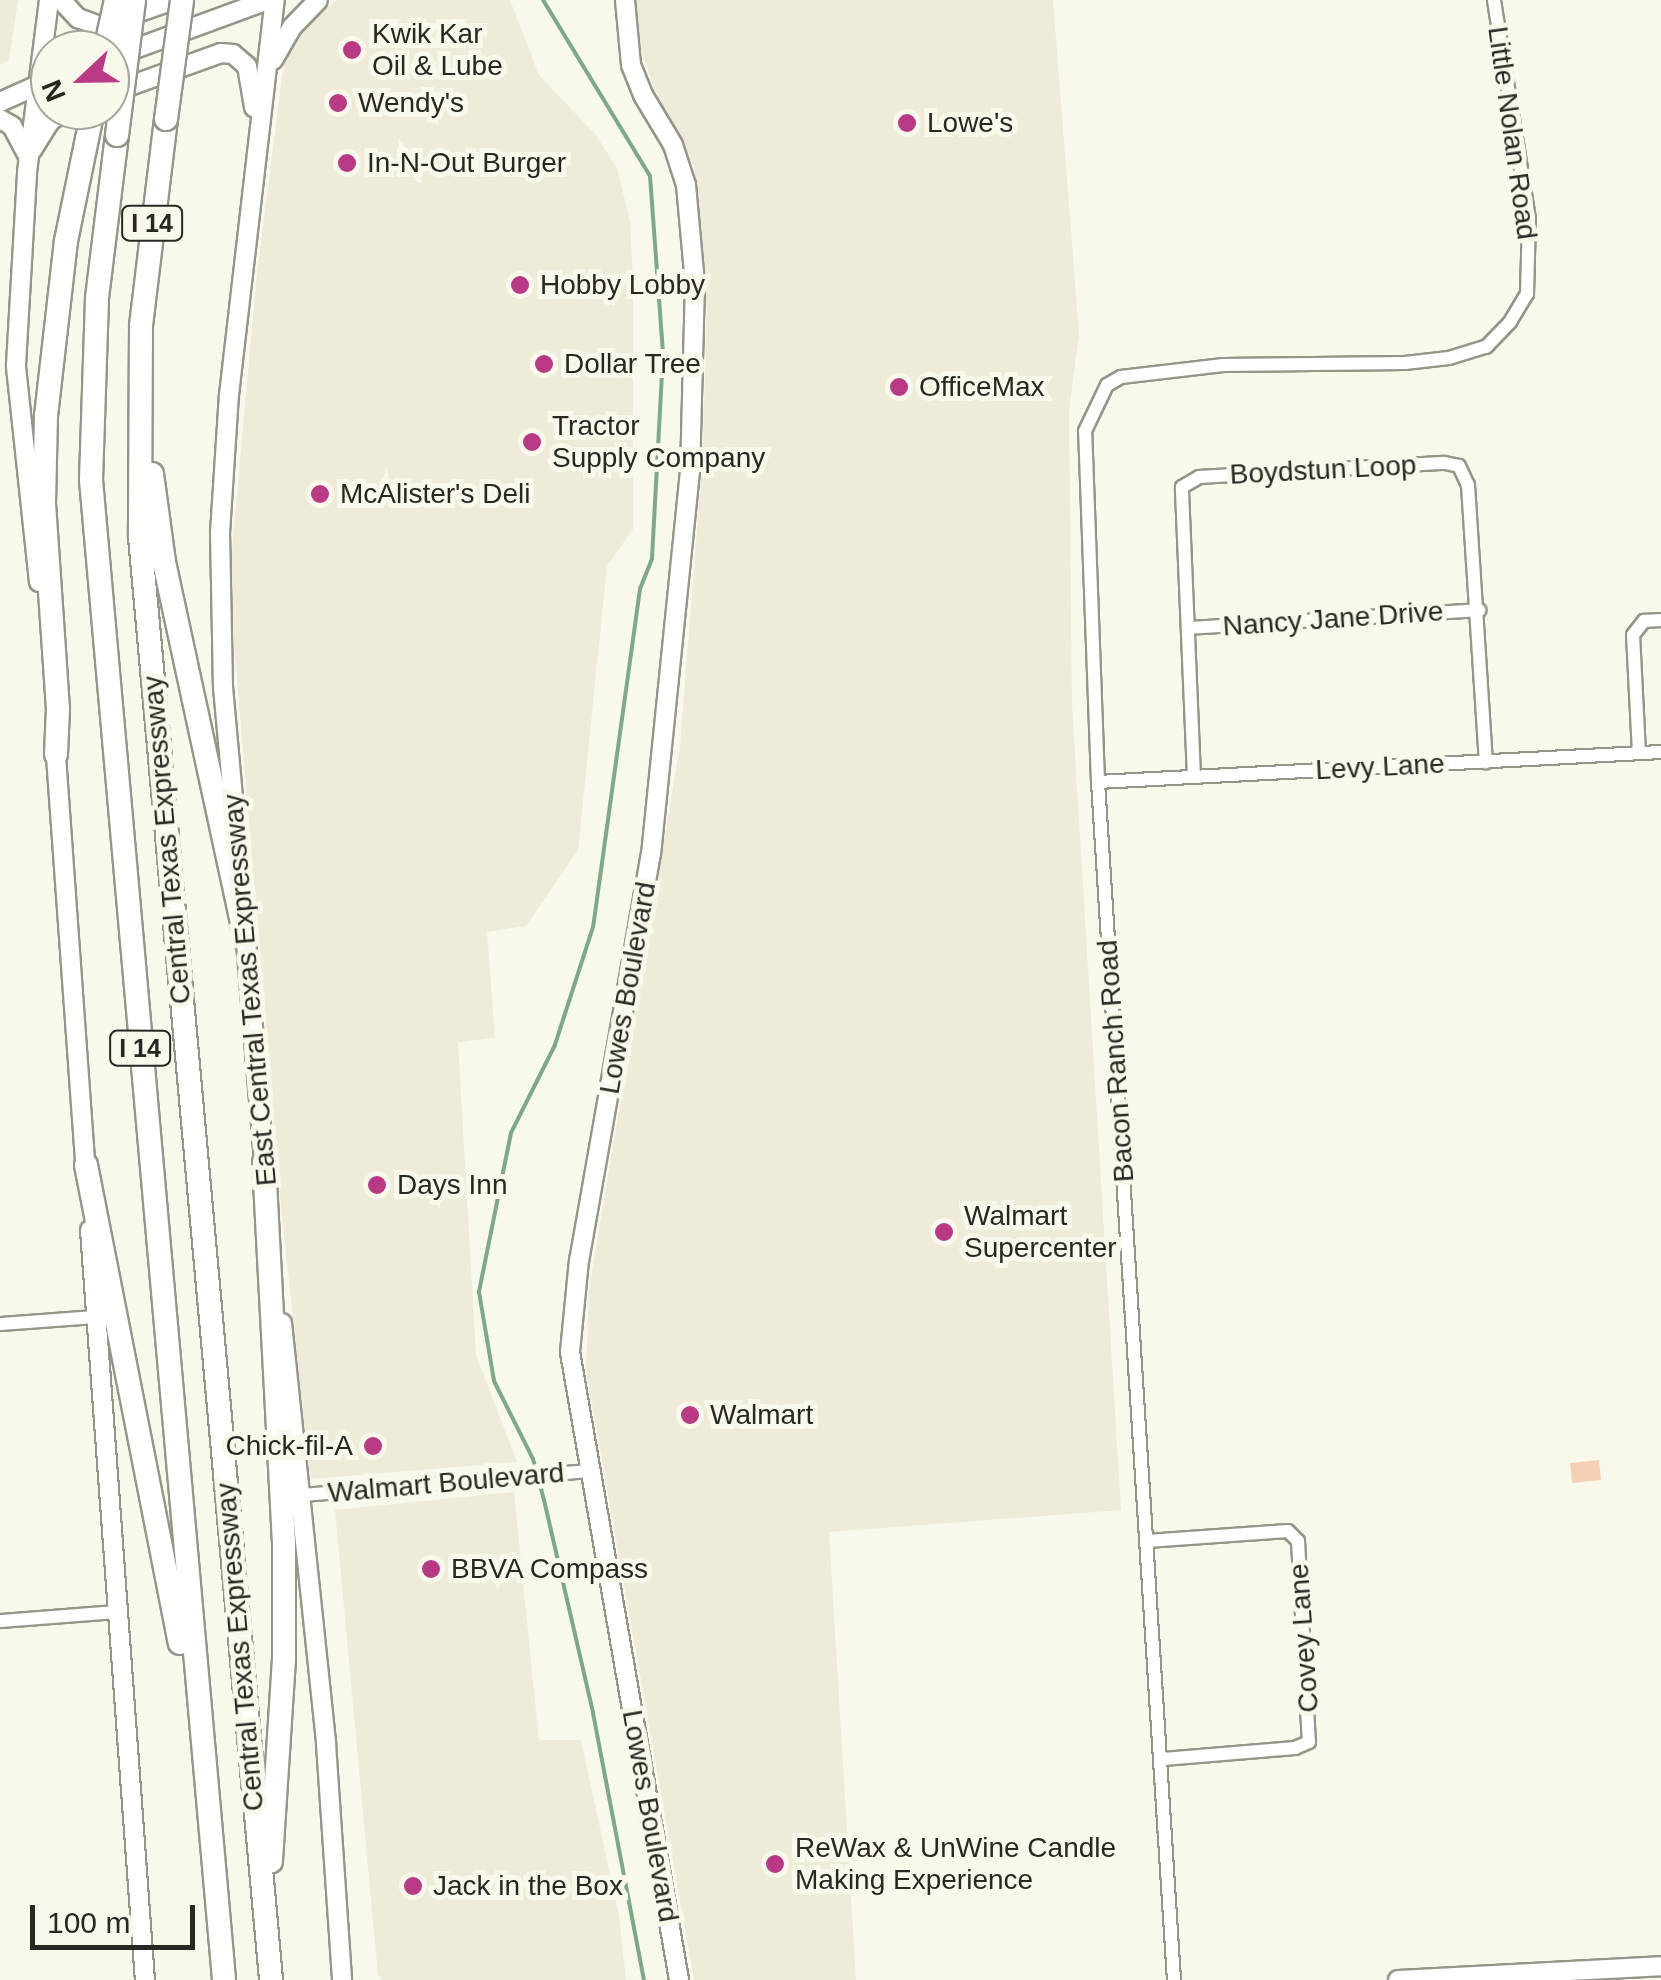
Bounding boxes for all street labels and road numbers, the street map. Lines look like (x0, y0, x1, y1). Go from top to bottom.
street label: Little Nolan Road (1480, 24, 1544, 242)
road number: I 14 (120, 203, 184, 243)
street label: Boydstun Loop (1229, 448, 1417, 492)
street label: Nancy Jane Drive (1222, 595, 1444, 643)
street label: Central Texas Expressway (136, 674, 198, 1006)
street label: Levy Lane (1315, 747, 1445, 787)
street label: East Central Texas Expressway (216, 792, 284, 1188)
street label: Lowes Boulevard (593, 879, 663, 1097)
street label: Bacon Ranch Road (1091, 939, 1141, 1183)
road number: I 14 (108, 1028, 172, 1068)
street label: Walmart Boulevard (326, 1456, 566, 1510)
street label: Central Texas Expressway (209, 1481, 271, 1813)
street label: Covey Lane (1282, 1562, 1326, 1714)
street label: Lowes Boulevard (615, 1707, 685, 1925)

